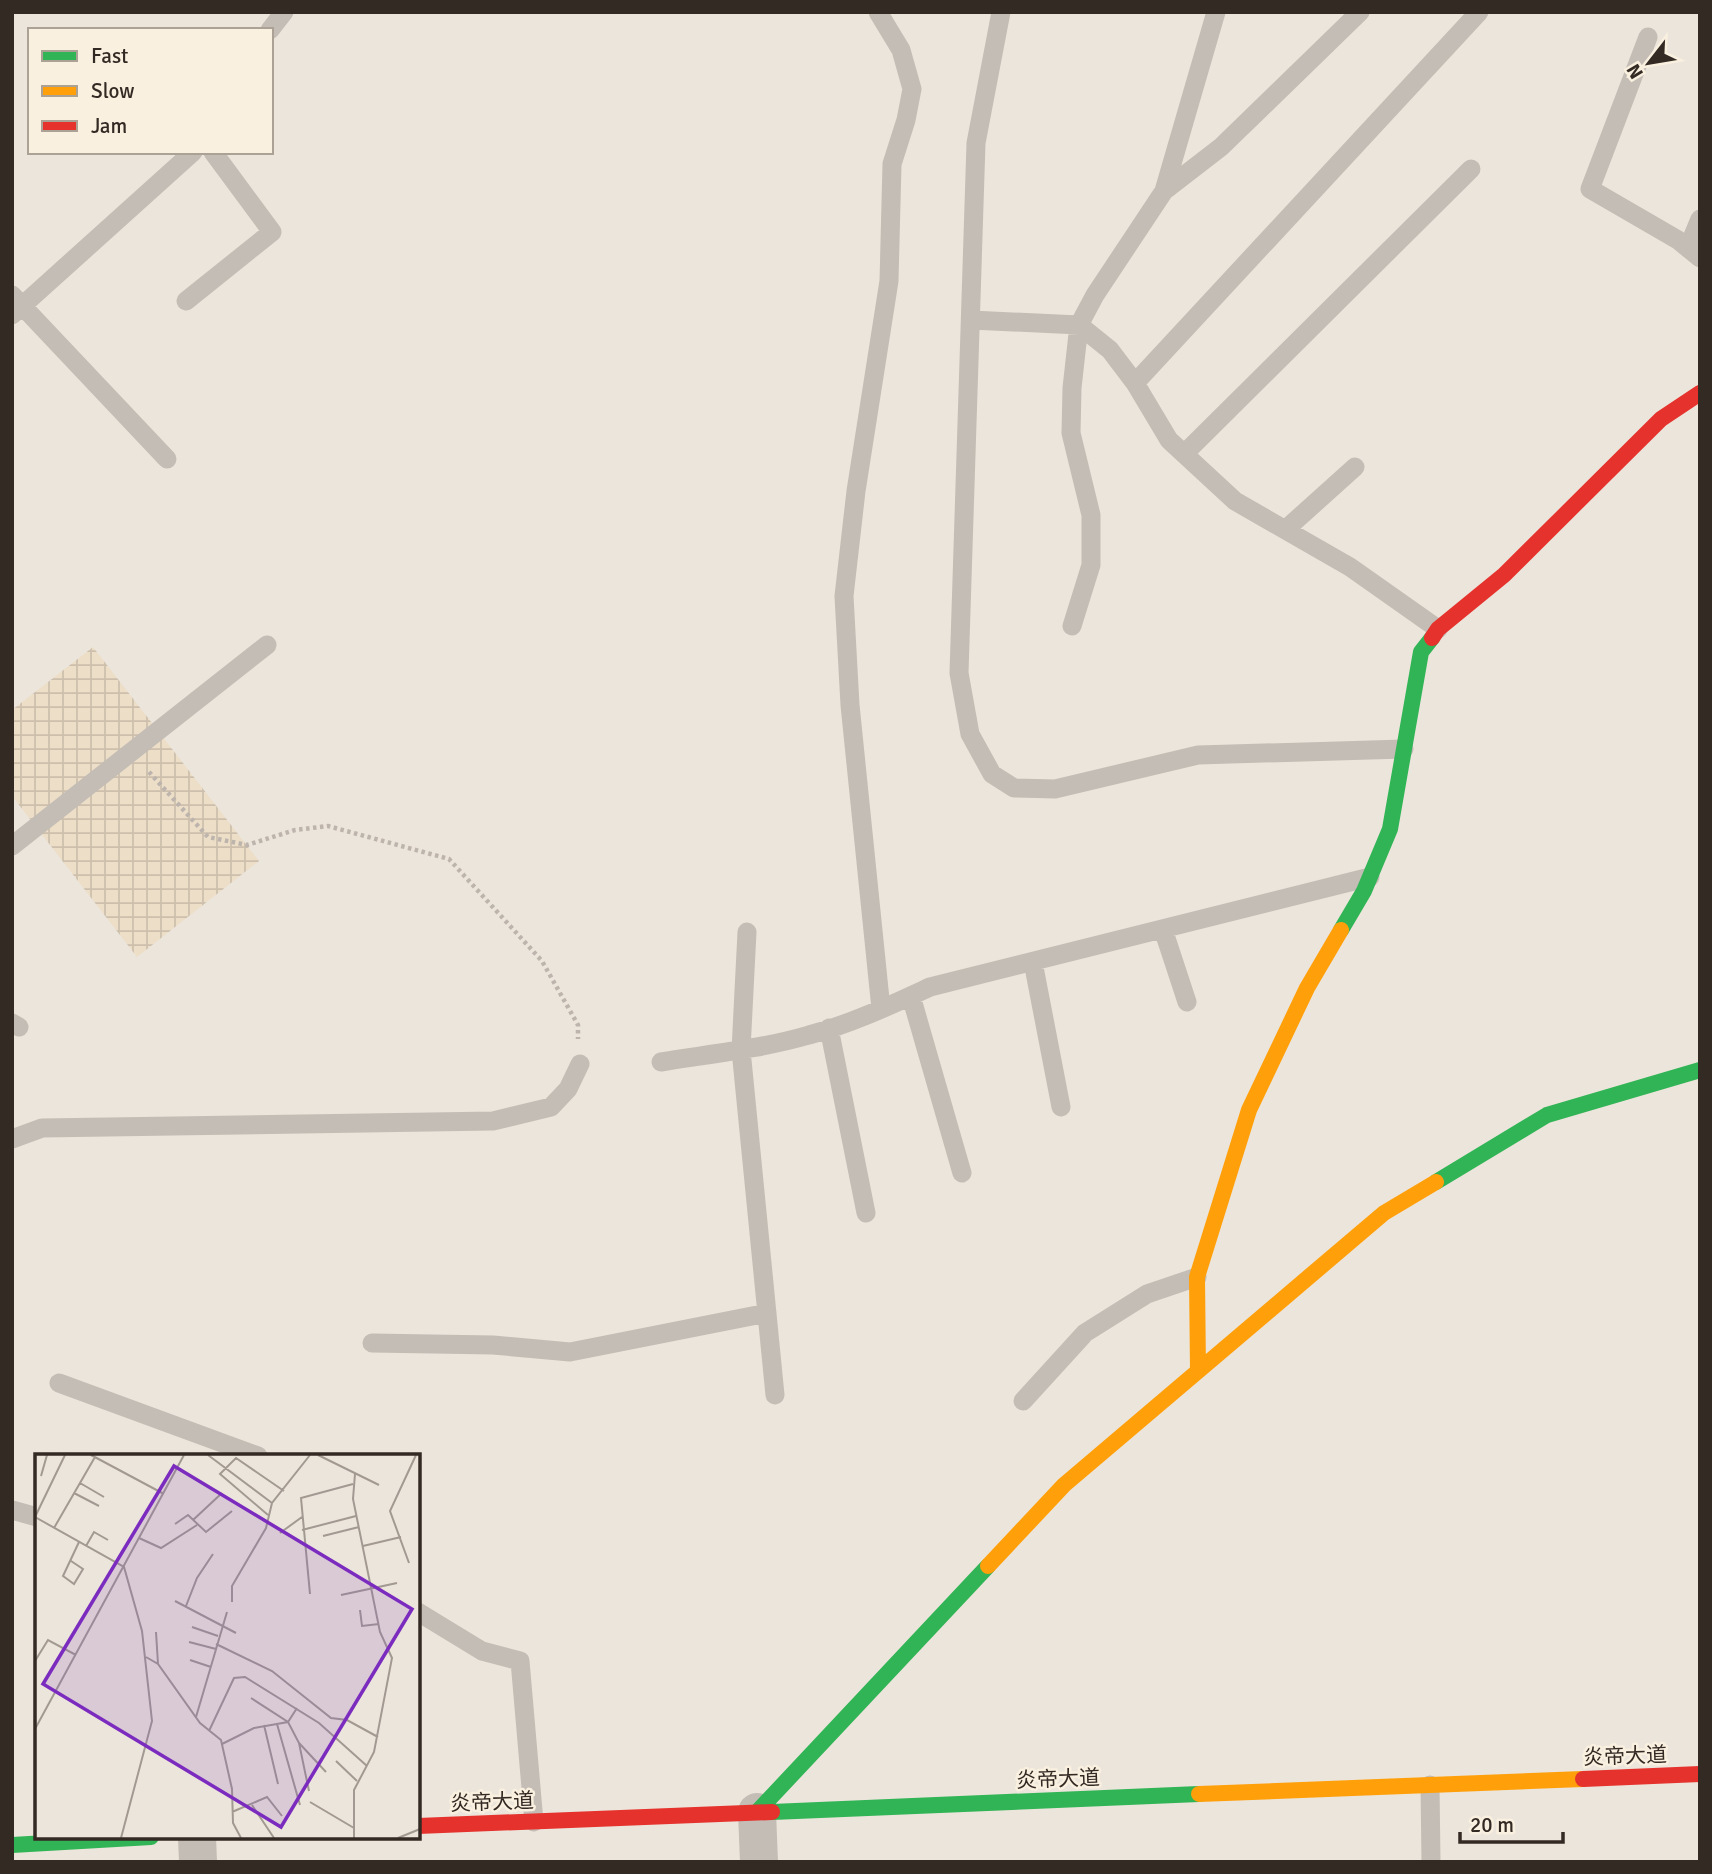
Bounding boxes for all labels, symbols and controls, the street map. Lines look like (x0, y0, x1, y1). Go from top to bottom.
legend (28, 28, 273, 154)
north arrow (1614, 28, 1684, 98)
text: Fast (91, 43, 128, 69)
text: N (1622, 59, 1649, 83)
text: Slow (91, 78, 135, 104)
text: Jam (91, 113, 127, 139)
inset map (35, 1454, 420, 1839)
street label: 炎帝大道 (1583, 1742, 1667, 1770)
street label: 炎帝大道 (1016, 1765, 1100, 1793)
street label: 炎帝大道 (450, 1788, 534, 1816)
scale bar (1460, 1800, 1563, 1844)
text: 20 m (1470, 1812, 1514, 1838)

